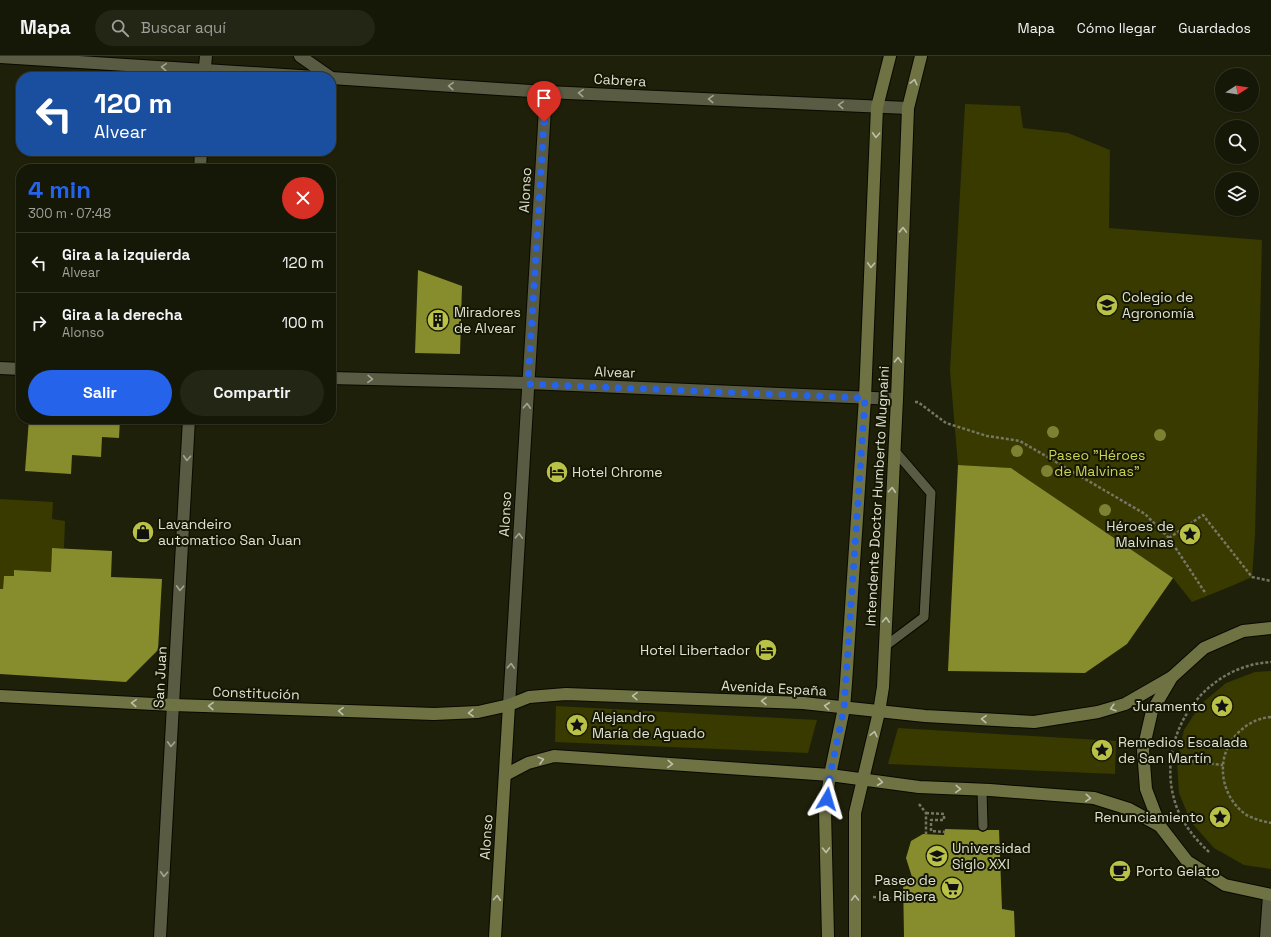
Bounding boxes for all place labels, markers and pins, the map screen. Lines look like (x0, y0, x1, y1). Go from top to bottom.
pin (527, 81, 561, 122)
place label: Colegio de Agronomía (1122, 288, 1194, 322)
school or university icon: Colegio de Agronomía (1094, 292, 1120, 318)
place label: Miradores de Alvear (454, 303, 521, 337)
building icon: Miradores de Alvear (425, 307, 451, 333)
hotel icon: Hotel Chrome (544, 459, 570, 485)
place label: Hotel Chrome (572, 463, 663, 481)
place label: Lavandeiro automatico San Juan (158, 515, 301, 549)
place label: Héroes de Malvinas (1106, 517, 1174, 551)
shop icon: Lavandeiro automatico San Juan (130, 519, 156, 545)
place icon: Héroes de Malvinas (1177, 521, 1203, 547)
hotel icon: Hotel Libertador (753, 637, 779, 663)
place label: Hotel Libertador (640, 641, 750, 659)
place icon: Juramento (1209, 693, 1235, 719)
place label: Juramento (1133, 697, 1206, 715)
place label: Alejandro María de Aguado (592, 708, 705, 742)
place icon: Alejandro María de Aguado (564, 712, 590, 738)
place label: Remedios Escalada de San Martín (1118, 733, 1248, 767)
place icon: Remedios Escalada de San Martín (1089, 737, 1115, 763)
place icon: Renunciamiento (1207, 804, 1233, 830)
place label: Renunciamiento (1094, 808, 1204, 826)
place label: Universidad Siglo XXI (952, 839, 1031, 873)
school or university icon: Universidad Siglo XXI (924, 843, 950, 869)
cafe icon: Porto Gelato (1107, 858, 1133, 884)
place label: Porto Gelato (1136, 862, 1220, 880)
place label: Paseo de la Ribera (875, 871, 936, 905)
supermarket icon: Paseo de la Ribera (939, 875, 965, 901)

